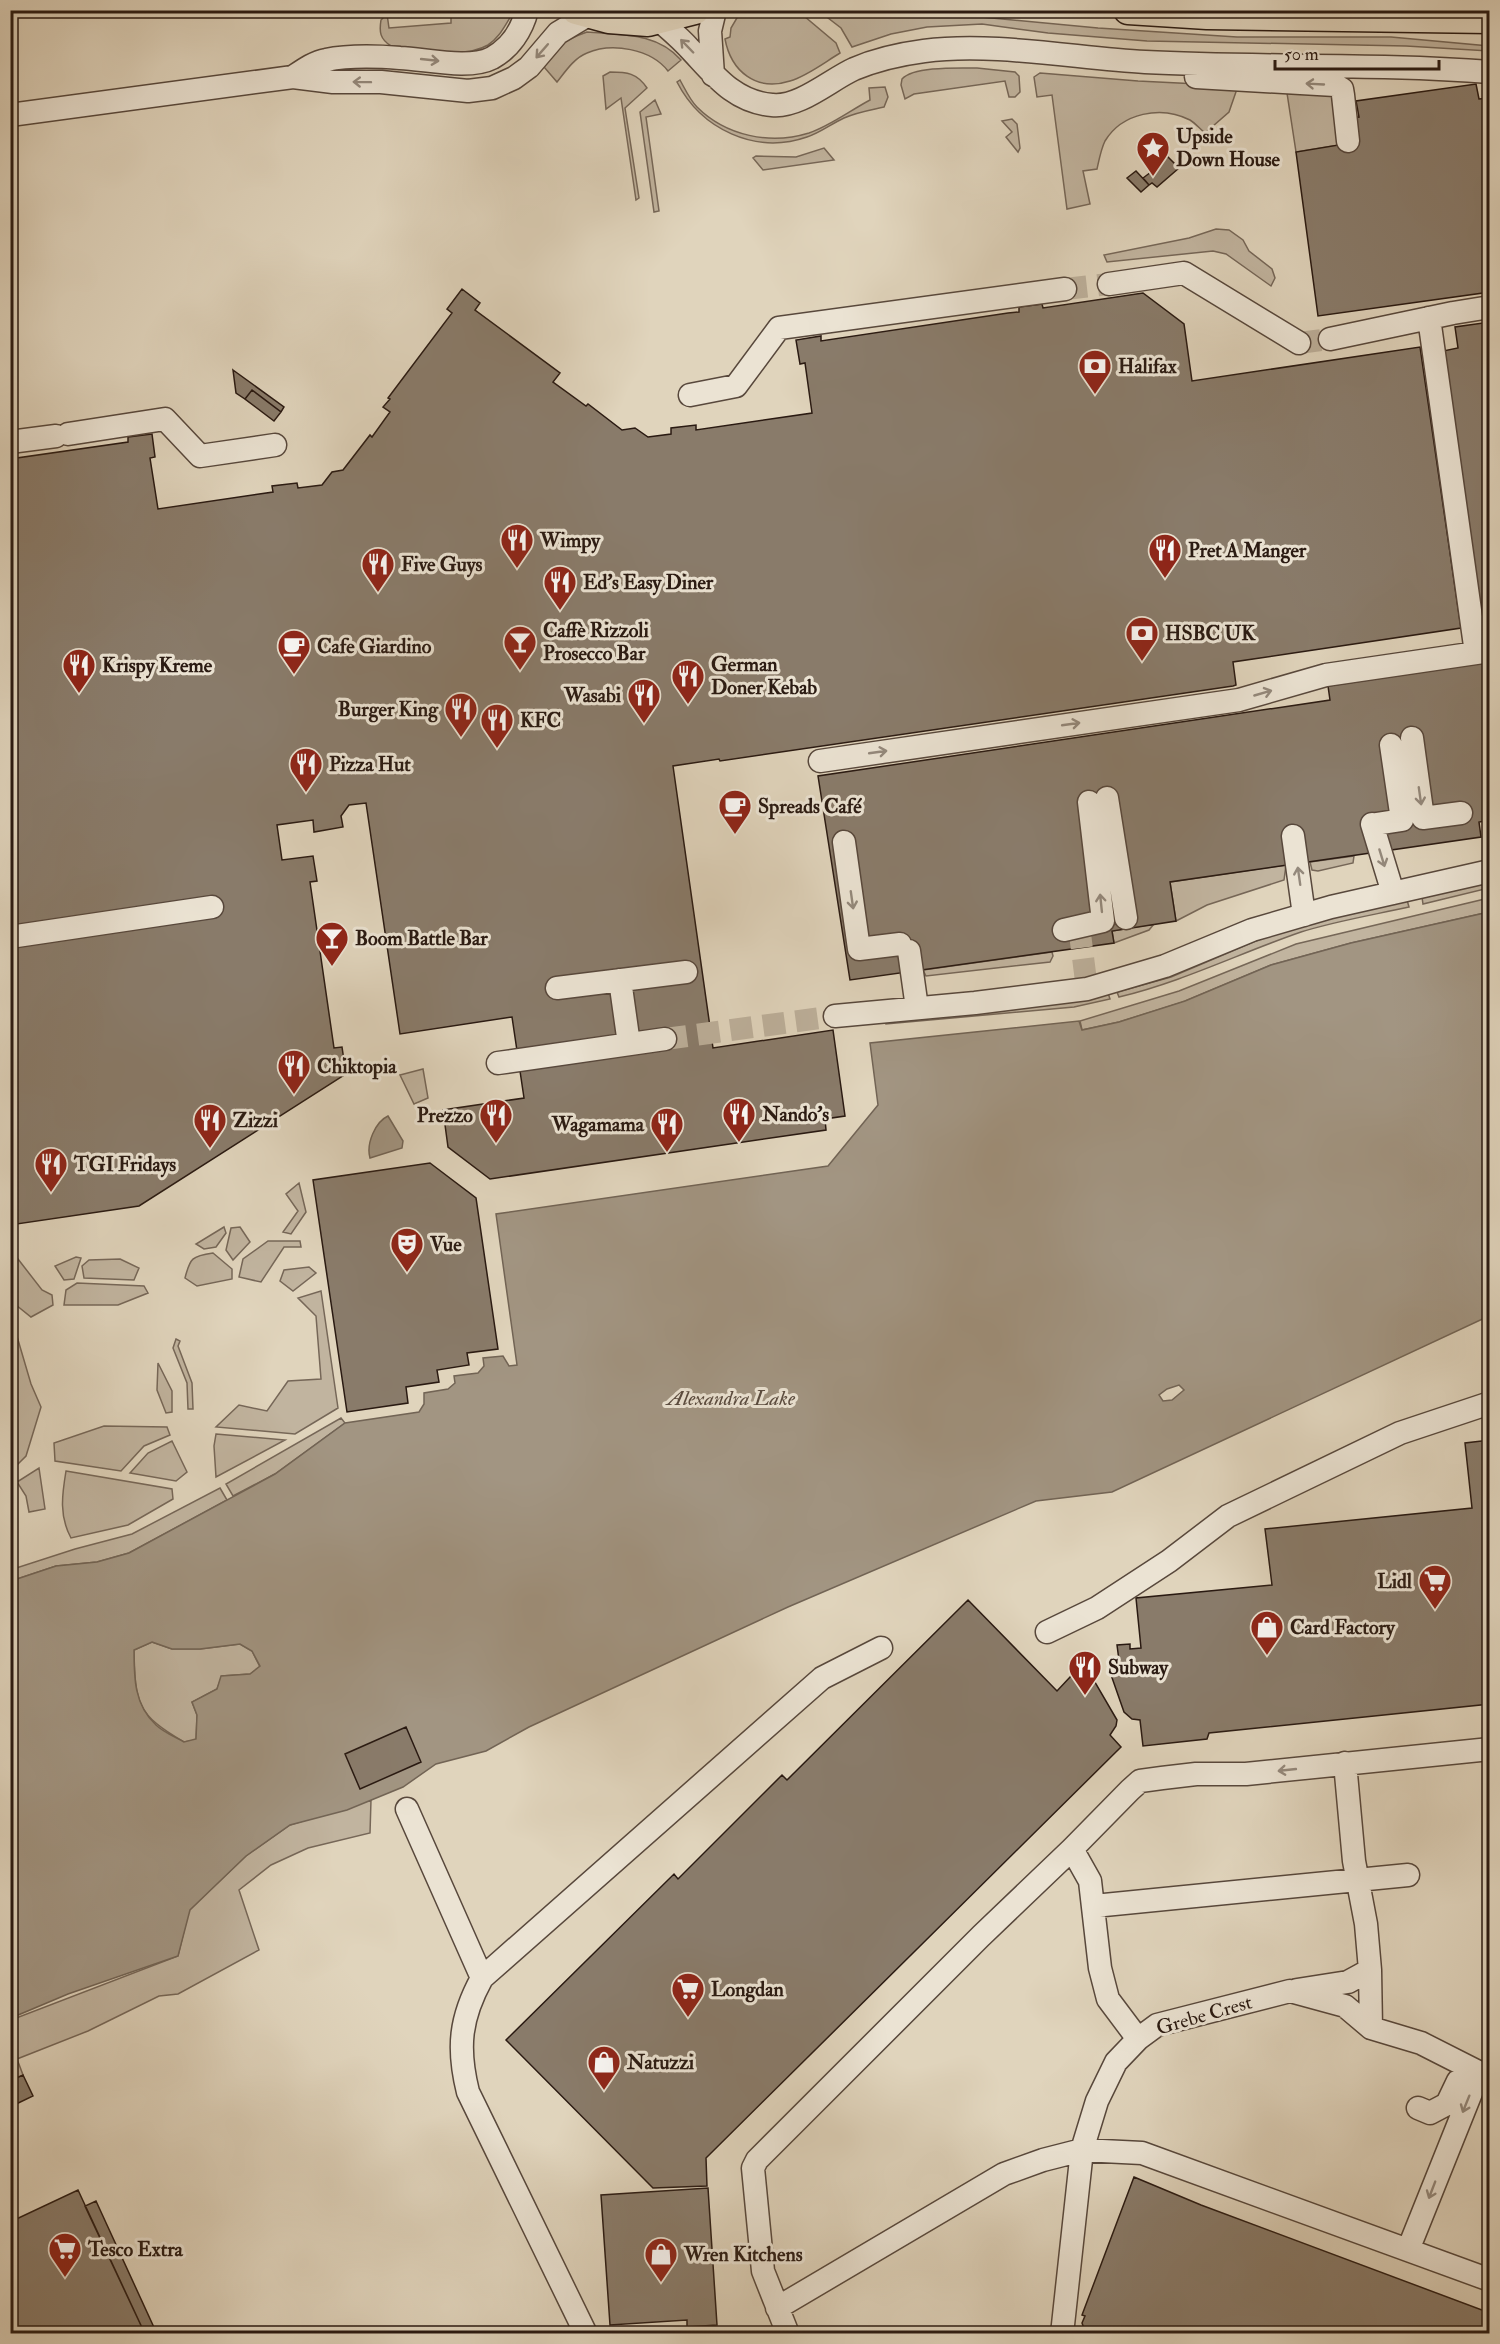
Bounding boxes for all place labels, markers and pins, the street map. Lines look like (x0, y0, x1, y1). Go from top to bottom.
place label: Upside Down House (1176, 124, 1281, 172)
place icon: Upside Down House (1135, 130, 1171, 177)
bank icon: Halifax (1077, 348, 1113, 395)
place label: Halifax (1118, 354, 1177, 379)
restaurant icon: Wimpy (499, 522, 535, 569)
place label: Wimpy (539, 528, 601, 554)
restaurant icon: Pret A Manger (1147, 532, 1183, 579)
place label: Pret A Manger (1188, 538, 1307, 564)
restaurant icon: Five Guys (360, 546, 396, 593)
place label: Five Guys (401, 552, 483, 578)
restaurant icon: Ed's Easy Diner (542, 564, 578, 611)
place label: Ed's Easy Diner (583, 570, 714, 596)
bank icon: HSBC UK (1124, 615, 1160, 662)
place label: Caffè Rizzoli Prosecco Bar (543, 618, 649, 666)
place label: HSBC UK (1165, 621, 1256, 646)
bar icon: Caffè Rizzoli Prosecco Bar (502, 624, 538, 671)
cafe icon: Cafe Giardino (276, 628, 312, 675)
place label: Cafe Giardino (317, 634, 432, 659)
restaurant icon: Krispy Kreme (61, 647, 97, 694)
place label: German Doner Kebab (711, 652, 817, 700)
place label: Krispy Kreme (102, 653, 213, 679)
restaurant icon: German Doner Kebab (670, 658, 706, 705)
restaurant icon: Wasabi (626, 677, 662, 724)
place label: Wasabi (563, 683, 622, 708)
restaurant icon: Burger King (443, 691, 479, 738)
place label: Burger King (338, 697, 439, 723)
restaurant icon: KFC (479, 702, 515, 749)
place label: KFC (520, 708, 561, 733)
restaurant icon: Pizza Hut (288, 746, 324, 793)
place label: Pizza Hut (329, 752, 411, 777)
cafe icon: Spreads Café (717, 788, 753, 835)
place label: Spreads Café (758, 794, 862, 820)
bar icon: Boom Battle Bar (314, 920, 350, 967)
place label: Boom Battle Bar (355, 926, 488, 951)
restaurant icon: Chiktopia (276, 1048, 312, 1095)
place label: Chiktopia (317, 1054, 397, 1080)
restaurant icon: Nando's (721, 1096, 757, 1143)
restaurant icon: Prezzo (478, 1097, 514, 1144)
restaurant icon: Zizzi (192, 1102, 228, 1149)
place label: Nando's (761, 1102, 829, 1127)
place label: Prezzo (417, 1103, 473, 1128)
restaurant icon: Wagamama (649, 1106, 685, 1153)
place label: Zizzi (233, 1108, 279, 1133)
place label: Wagamama (551, 1112, 645, 1138)
restaurant icon: TGI Fridays (33, 1146, 69, 1193)
place label: TGI Fridays (73, 1152, 176, 1178)
theatre icon: Vue (389, 1226, 425, 1273)
place label: Vue (429, 1232, 462, 1257)
supermarket icon: Lidl (1417, 1563, 1453, 1610)
place label: Lidl (1377, 1569, 1413, 1594)
shop icon: Card Factory (1249, 1609, 1285, 1656)
place label: Card Factory (1290, 1615, 1396, 1641)
restaurant icon: Subway (1067, 1649, 1103, 1696)
place label: Subway (1108, 1655, 1169, 1681)
supermarket icon: Longdan (670, 1971, 706, 2018)
place label: Longdan (711, 1977, 784, 2003)
shop icon: Natuzzi (586, 2044, 622, 2091)
place label: Natuzzi (626, 2050, 695, 2075)
supermarket icon: Tesco Extra (47, 2231, 83, 2278)
shop icon: Wren Kitchens (643, 2236, 679, 2283)
place label: Tesco Extra (87, 2237, 184, 2262)
place label: Wren Kitchens (683, 2242, 803, 2267)

